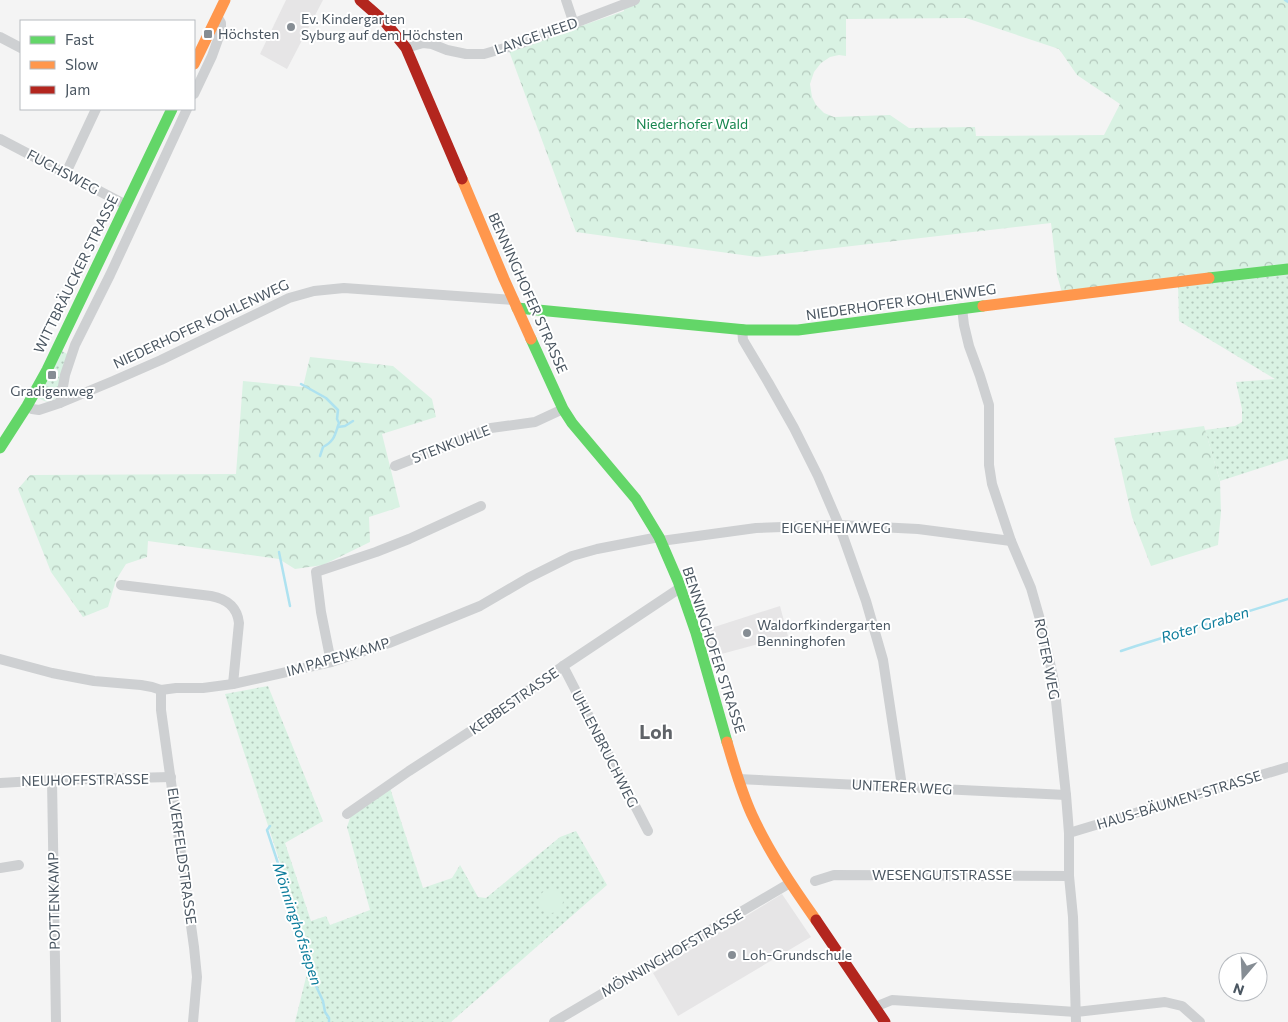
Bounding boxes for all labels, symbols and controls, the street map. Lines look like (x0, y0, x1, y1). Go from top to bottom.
place label: Ev. Kindergarten Syburg auf dem Höchsten (301, 10, 463, 43)
street label: LANGE HEED (492, 13, 580, 58)
legend (20, 20, 195, 110)
marker: Ev. Kindergarten Syburg auf dem Höchsten (285, 21, 297, 33)
place label: Höchsten (218, 25, 279, 42)
marker: Höchsten (202, 28, 214, 40)
text: Fast (65, 30, 94, 48)
text: Slow (65, 55, 98, 73)
text: Jam (65, 80, 90, 98)
park label: Niederhofer Wald (636, 115, 748, 132)
street label: FUCHSWEG (24, 145, 102, 198)
street label: WITTBRÄUCKER STRASSE (30, 192, 121, 356)
street label: BENNINGHOFER STRASSE (485, 210, 572, 376)
street label: NIEDERHOFER KOHLENWEG (110, 275, 291, 372)
street label: NIEDERHOFER KOHLENWEG (805, 280, 997, 323)
marker: Gradigenweg (46, 369, 58, 381)
place label: Gradigenweg (10, 382, 94, 399)
street label: STENKUHLE (409, 421, 492, 466)
street label: EIGENHEIMWEG (781, 519, 891, 536)
street label: BENNINGHOFER STRASSE (679, 564, 749, 735)
water label: Roter Graben (1158, 602, 1251, 646)
place label: Waldorfkindergarten Benninghofen (757, 616, 891, 649)
street label: ROTER WEG (1031, 617, 1064, 701)
marker: Waldorfkindergarten Benninghofen (741, 627, 753, 639)
street label: IM PAPENKAMP (284, 634, 392, 679)
street label: KEBBESTRASSE (466, 664, 562, 738)
street label: UHLENBRUCHWEG (569, 687, 642, 810)
district label: Loh (639, 720, 673, 743)
street label: HAUS-BÄUMEN-STRASSE (1094, 766, 1263, 833)
street label: NEUHOFFSTRASSE (21, 770, 149, 789)
street label: UNTERER WEG (851, 775, 953, 798)
street label: ELVERFELDSTRASSE (164, 786, 201, 925)
street label: POTTENKAMP (44, 852, 63, 950)
water label: Mönninghofsiepen (270, 860, 326, 987)
street label: WESENGUTSTRASSE (872, 866, 1012, 883)
street label: MÖNNINGHOFSTRASSE (598, 905, 746, 1000)
place label: Loh-Grundschule (742, 946, 852, 963)
marker: Loh-Grundschule (726, 949, 738, 961)
north arrow (1218, 952, 1268, 1002)
text: N (1231, 980, 1246, 1000)

